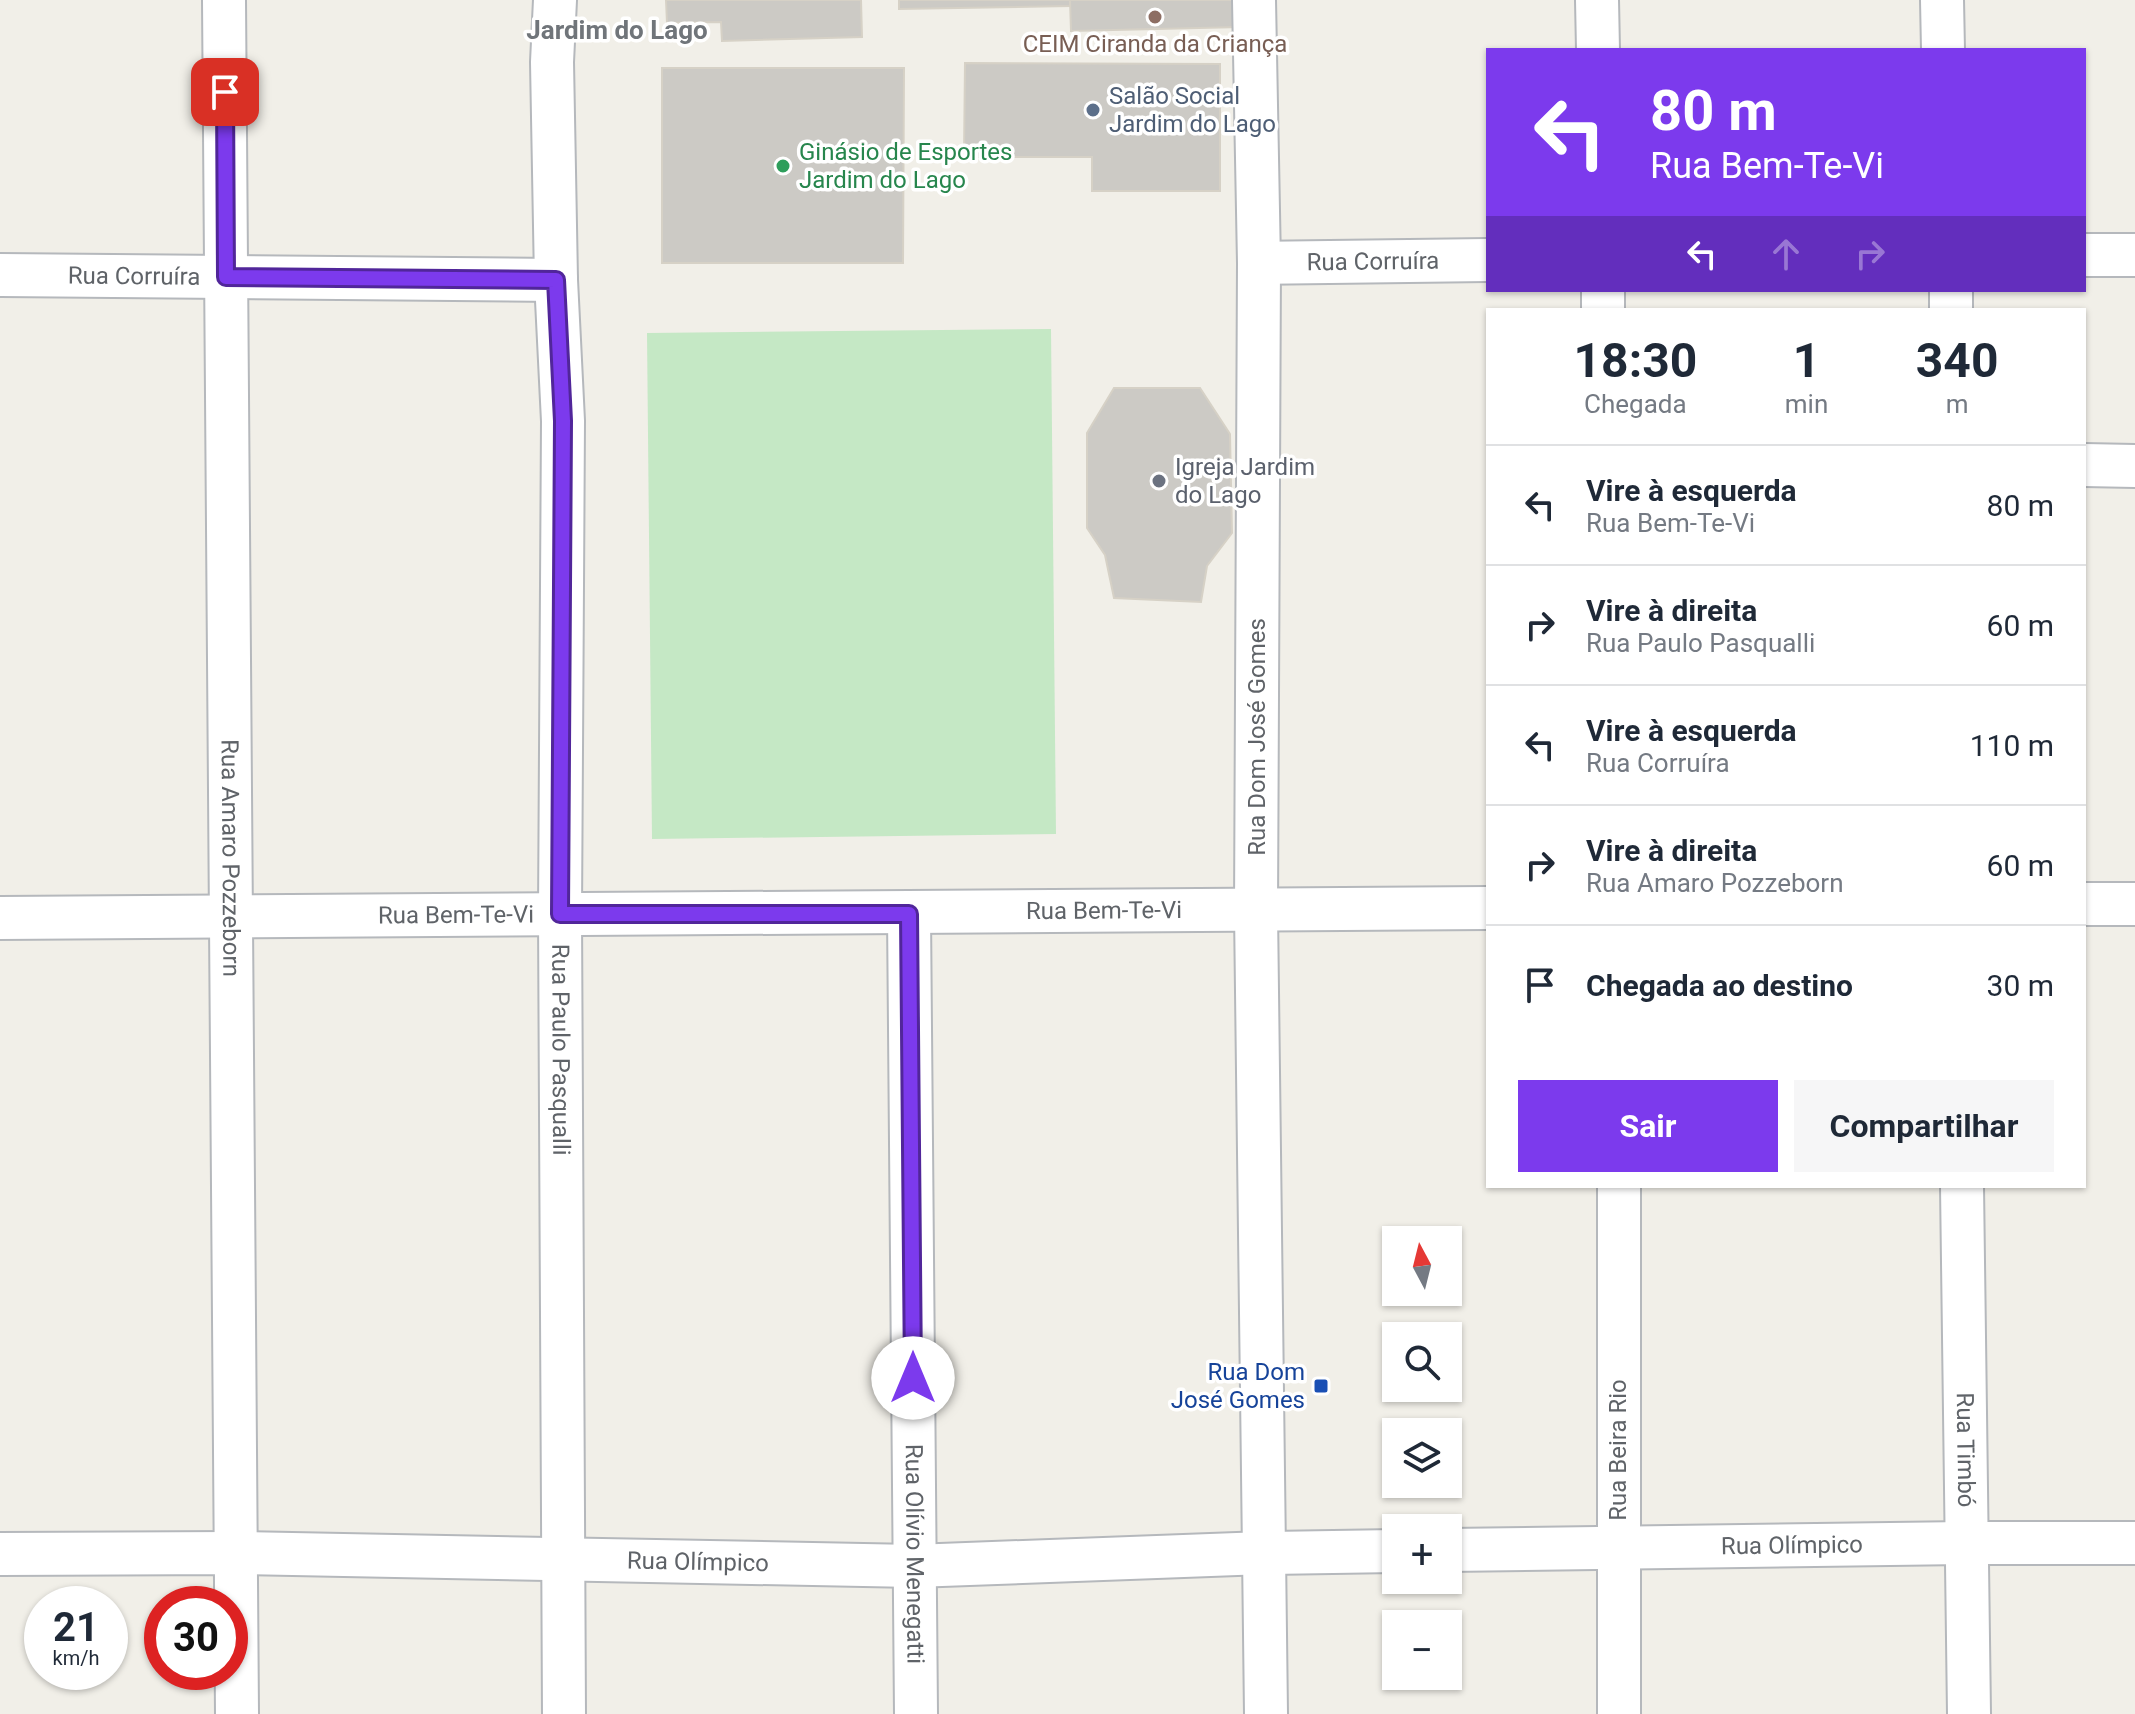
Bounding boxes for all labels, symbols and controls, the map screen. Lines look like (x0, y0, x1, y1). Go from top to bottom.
marker: CEIM Ciranda da Criança (1146, 8, 1164, 26)
district label: Jardim do Lago (526, 15, 708, 45)
place label: CEIM Ciranda da Criança (1023, 30, 1287, 58)
pin (191, 58, 259, 126)
icon: arrive (203, 70, 247, 114)
text: 80 m (1650, 78, 1777, 144)
icon: left (1518, 80, 1622, 184)
place label: Salão Social Jardim do Lago (1109, 82, 1276, 138)
marker: Salão Social Jardim do Lago (1084, 101, 1102, 119)
place label: Ginásio de Esportes Jardim do Lago (799, 138, 1012, 194)
text: Rua Bem-Te-Vi (1650, 145, 1884, 187)
marker: Ginásio de Esportes Jardim do Lago (774, 157, 792, 175)
icon: left (1680, 232, 1724, 276)
icon: ahead (1764, 232, 1808, 276)
icon: right (1848, 232, 1892, 276)
street label: Rua Corruíra (1307, 247, 1439, 276)
street label: Rua Corruíra (68, 262, 200, 291)
text: 18:30 (1574, 332, 1697, 389)
text: 1 (1793, 332, 1820, 389)
text: 340 (1916, 332, 1998, 389)
text: Chegada (1584, 389, 1687, 419)
text: min (1785, 389, 1828, 419)
text: m (1946, 389, 1969, 419)
place label: Igreja Jardim do Lago (1175, 453, 1315, 509)
marker: Igreja Jardim do Lago (1150, 472, 1168, 490)
text: Vire à esquerda (1586, 473, 1797, 508)
icon: left (1518, 483, 1562, 527)
text: 80 m (1987, 488, 2054, 523)
text: Rua Bem-Te-Vi (1586, 508, 1755, 538)
text: Vire à direita (1586, 593, 1757, 628)
icon: right (1518, 603, 1562, 647)
text: 60 m (1987, 608, 2054, 643)
street label: Rua Dom José Gomes (1243, 618, 1271, 856)
text: Rua Paulo Pasqualli (1586, 628, 1815, 658)
text: Vire à esquerda (1586, 713, 1797, 748)
icon: left (1518, 723, 1562, 767)
text: 110 m (1970, 728, 2054, 763)
street label: Rua Amaro Pozzeborn (216, 739, 245, 977)
text: Rua Corruíra (1586, 748, 1730, 778)
text: Vire à direita (1586, 833, 1757, 868)
icon: right (1518, 843, 1562, 887)
text: 60 m (1987, 848, 2054, 883)
text: Rua Amaro Pozzeborn (1586, 868, 1844, 898)
street label: Rua Bem-Te-Vi (1026, 896, 1182, 925)
street label: Rua Bem-Te-Vi (378, 900, 534, 929)
street label: Rua Paulo Pasqualli (546, 944, 575, 1156)
icon: arrive (1518, 963, 1562, 1007)
text: Chegada ao destino (1586, 968, 1853, 1003)
text: 30 m (1987, 968, 2054, 1003)
button: Sair (1518, 1080, 1778, 1172)
button: Compartilhar (1794, 1080, 2054, 1172)
north arrow (1382, 1226, 1462, 1306)
map controls (1382, 1226, 1462, 1690)
button: search (1382, 1322, 1462, 1402)
position arrow (871, 1336, 955, 1420)
place label: Rua Dom José Gomes (1171, 1358, 1305, 1414)
marker: Rua Dom José Gomes (1312, 1377, 1330, 1395)
street label: Rua Beira Rio (1604, 1379, 1632, 1521)
street label: Rua Timbó (1951, 1392, 1980, 1508)
button: layers (1382, 1418, 1462, 1498)
street label: Rua Olívio Menegatti (900, 1444, 930, 1664)
button: + (1382, 1514, 1462, 1594)
street label: Rua Olímpico (1721, 1530, 1863, 1560)
street label: Rua Olímpico (627, 1547, 769, 1577)
speed limit sign: 30 (144, 1586, 248, 1690)
text: 21 (53, 1604, 99, 1651)
button: − (1382, 1610, 1462, 1690)
text: km/h (53, 1646, 99, 1670)

